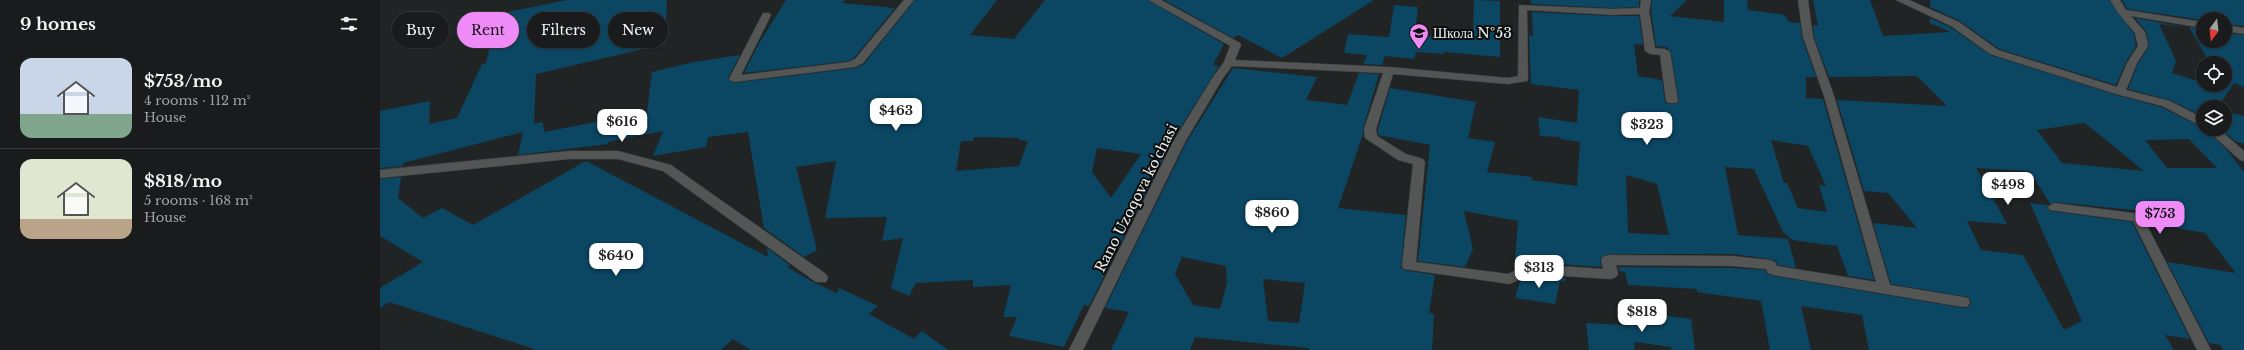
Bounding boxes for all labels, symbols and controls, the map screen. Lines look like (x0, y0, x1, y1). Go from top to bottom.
chip: Buy (392, 12, 449, 48)
chip: Rent (457, 12, 519, 48)
chip: Filters (527, 12, 600, 48)
chip: New (608, 12, 668, 48)
north arrow (2196, 12, 2232, 48)
map controls (2196, 12, 2232, 136)
icon: filters (338, 13, 360, 35)
text: 9 homes (20, 14, 96, 35)
school or university icon: Школа №53 (1408, 22, 1430, 50)
place label: Школа №53 (1433, 24, 1512, 42)
button: locate (2196, 56, 2232, 92)
text: $753/mo (144, 71, 223, 92)
icon: home (52, 74, 100, 122)
text: 4 rooms · 112 m² (144, 92, 250, 109)
pin: $463 (872, 98, 920, 132)
button: layers (2196, 100, 2232, 136)
text: $463 (879, 102, 913, 119)
text: House (144, 109, 186, 126)
pin: $616 (598, 109, 646, 143)
pin: $323 (1623, 112, 1671, 146)
text: $616 (606, 113, 638, 130)
text: $323 (1630, 116, 1664, 133)
street label: Rano Uzoqova ko'chasi (1091, 121, 1181, 275)
text: $818/mo (144, 171, 222, 192)
pin: $498 (1984, 172, 2032, 206)
icon: home (52, 175, 100, 223)
text: $498 (1991, 176, 2025, 193)
text: 5 rooms · 168 m² (144, 192, 253, 209)
pin: $860 (1248, 200, 1296, 234)
pin: $753 (2136, 201, 2184, 235)
text: $860 (1254, 204, 1290, 221)
text: $753 (2145, 205, 2175, 222)
text: House (144, 209, 186, 226)
pin: $640 (592, 243, 640, 277)
text: $640 (598, 247, 634, 264)
pin: $313 (1515, 255, 1563, 289)
text: $313 (1524, 259, 1554, 276)
pin: $818 (1618, 299, 1666, 333)
text: $818 (1627, 303, 1657, 320)

